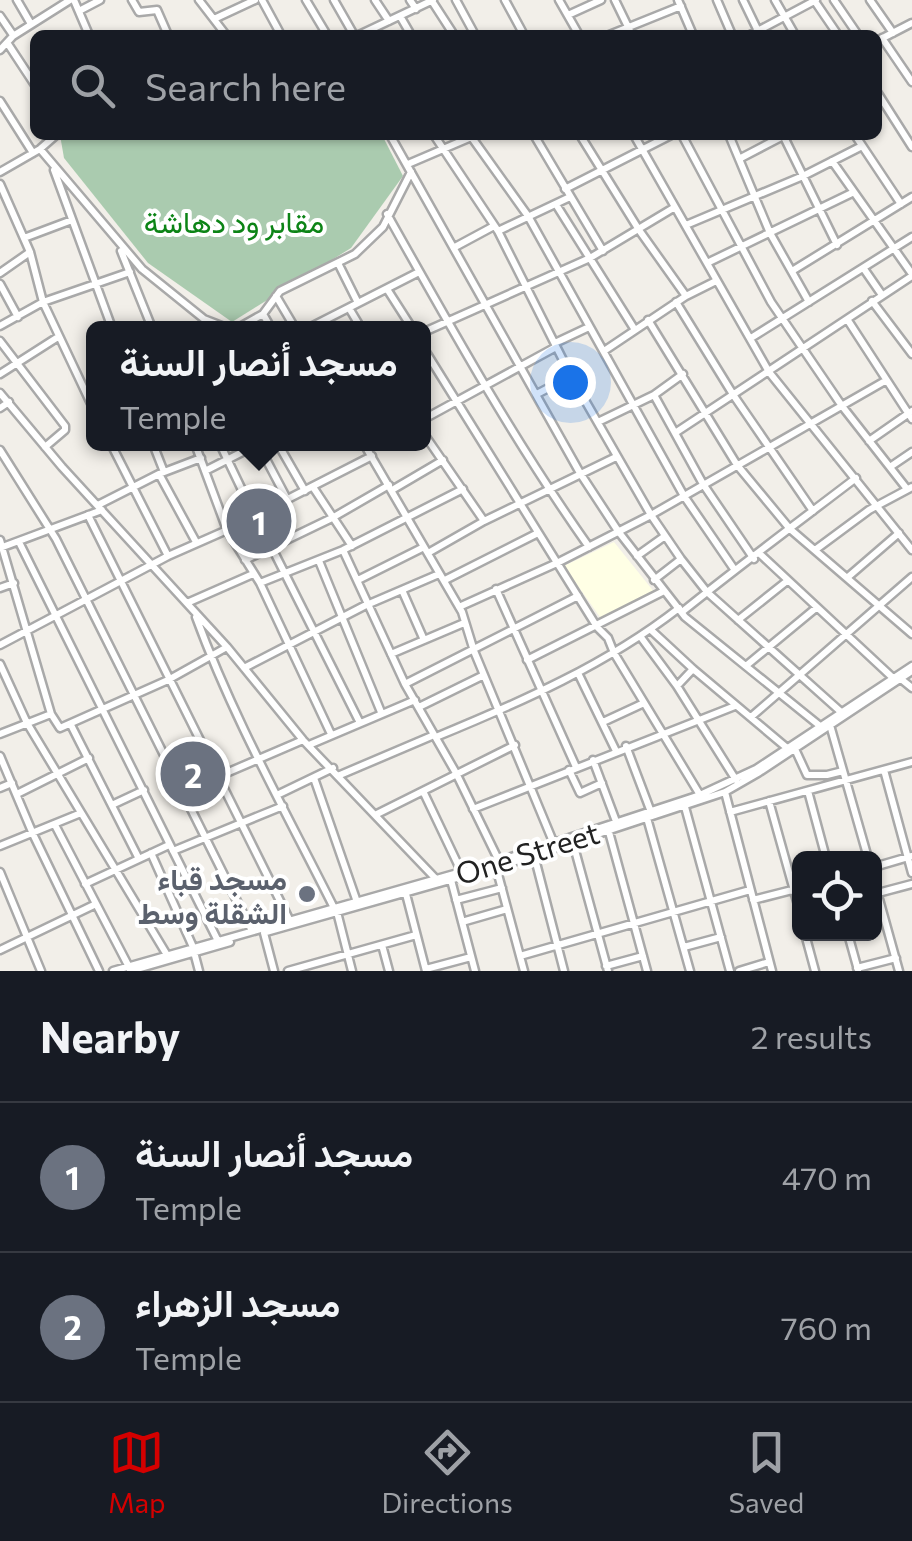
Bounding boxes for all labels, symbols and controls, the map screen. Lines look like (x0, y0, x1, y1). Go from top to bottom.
search box (30, 30, 882, 140)
icon: search (65, 58, 120, 113)
text: Search here (145, 62, 346, 109)
park label: مقابر ود دهاشة (144, 202, 324, 241)
popup (86, 321, 431, 451)
text: مسجد أنصار السنة (119, 337, 398, 384)
your location (545, 357, 596, 408)
text: Temple (119, 396, 226, 436)
pin: 1 (226, 484, 292, 558)
pin: 2 (160, 736, 226, 812)
street label: One Street (451, 813, 603, 891)
map controls (792, 851, 882, 941)
button: locate (792, 851, 882, 941)
place label: مسجد قباء الشقلة وسط (138, 859, 287, 932)
marker: مسجد قباء الشقلة وسط (296, 883, 318, 905)
text: Nearby (40, 1010, 180, 1062)
text: 2 results (751, 1016, 872, 1056)
text: مسجد أنصار السنة (135, 1128, 413, 1175)
text: 1 (65, 1157, 80, 1197)
text: 470 m (782, 1157, 872, 1197)
text: Temple (135, 1187, 242, 1227)
text: مسجد الزهراء (135, 1278, 340, 1325)
text: 2 (63, 1307, 82, 1347)
text: 760 m (781, 1307, 872, 1347)
text: Temple (135, 1337, 242, 1377)
tab: Map (108, 1425, 166, 1519)
tab: Directions (381, 1425, 513, 1519)
tab: Saved (729, 1425, 804, 1519)

